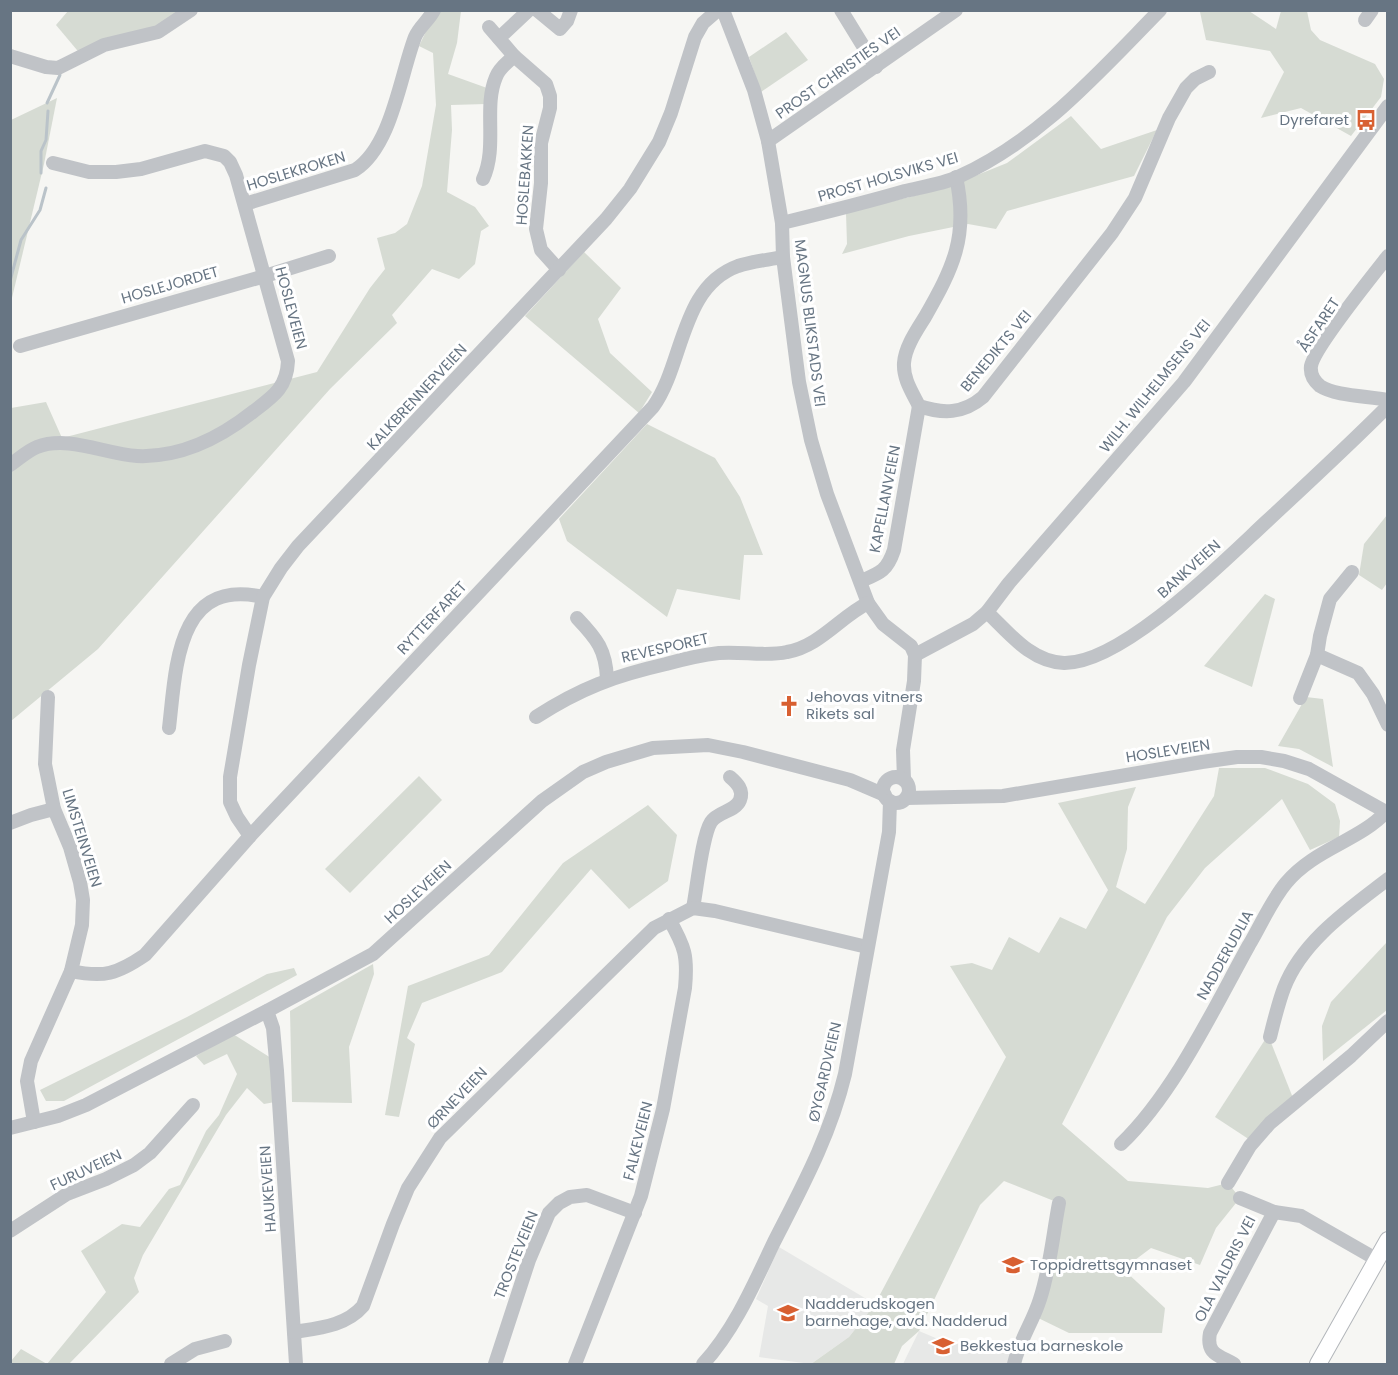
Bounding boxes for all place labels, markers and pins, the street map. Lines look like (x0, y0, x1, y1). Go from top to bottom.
bus stop icon: Dyrefaret (1354, 108, 1378, 132)
place label: Dyrefaret (1280, 109, 1349, 130)
place label: Jehovas vitners Rikets sal (806, 686, 923, 724)
church icon: Jehovas vitners Rikets sal (777, 694, 801, 718)
school or university icon: Toppidrettsgymnaset (1001, 1253, 1025, 1277)
place label: Toppidrettsgymnaset (1030, 1254, 1192, 1275)
place label: Nadderudskogen barnehage, avd. Nadderud (805, 1293, 1007, 1331)
school or university icon: Nadderudskogen barnehage, avd. Nadderud (776, 1301, 800, 1325)
school or university icon: Bekkestua barneskole (931, 1334, 955, 1358)
place label: Bekkestua barneskole (960, 1335, 1123, 1356)

